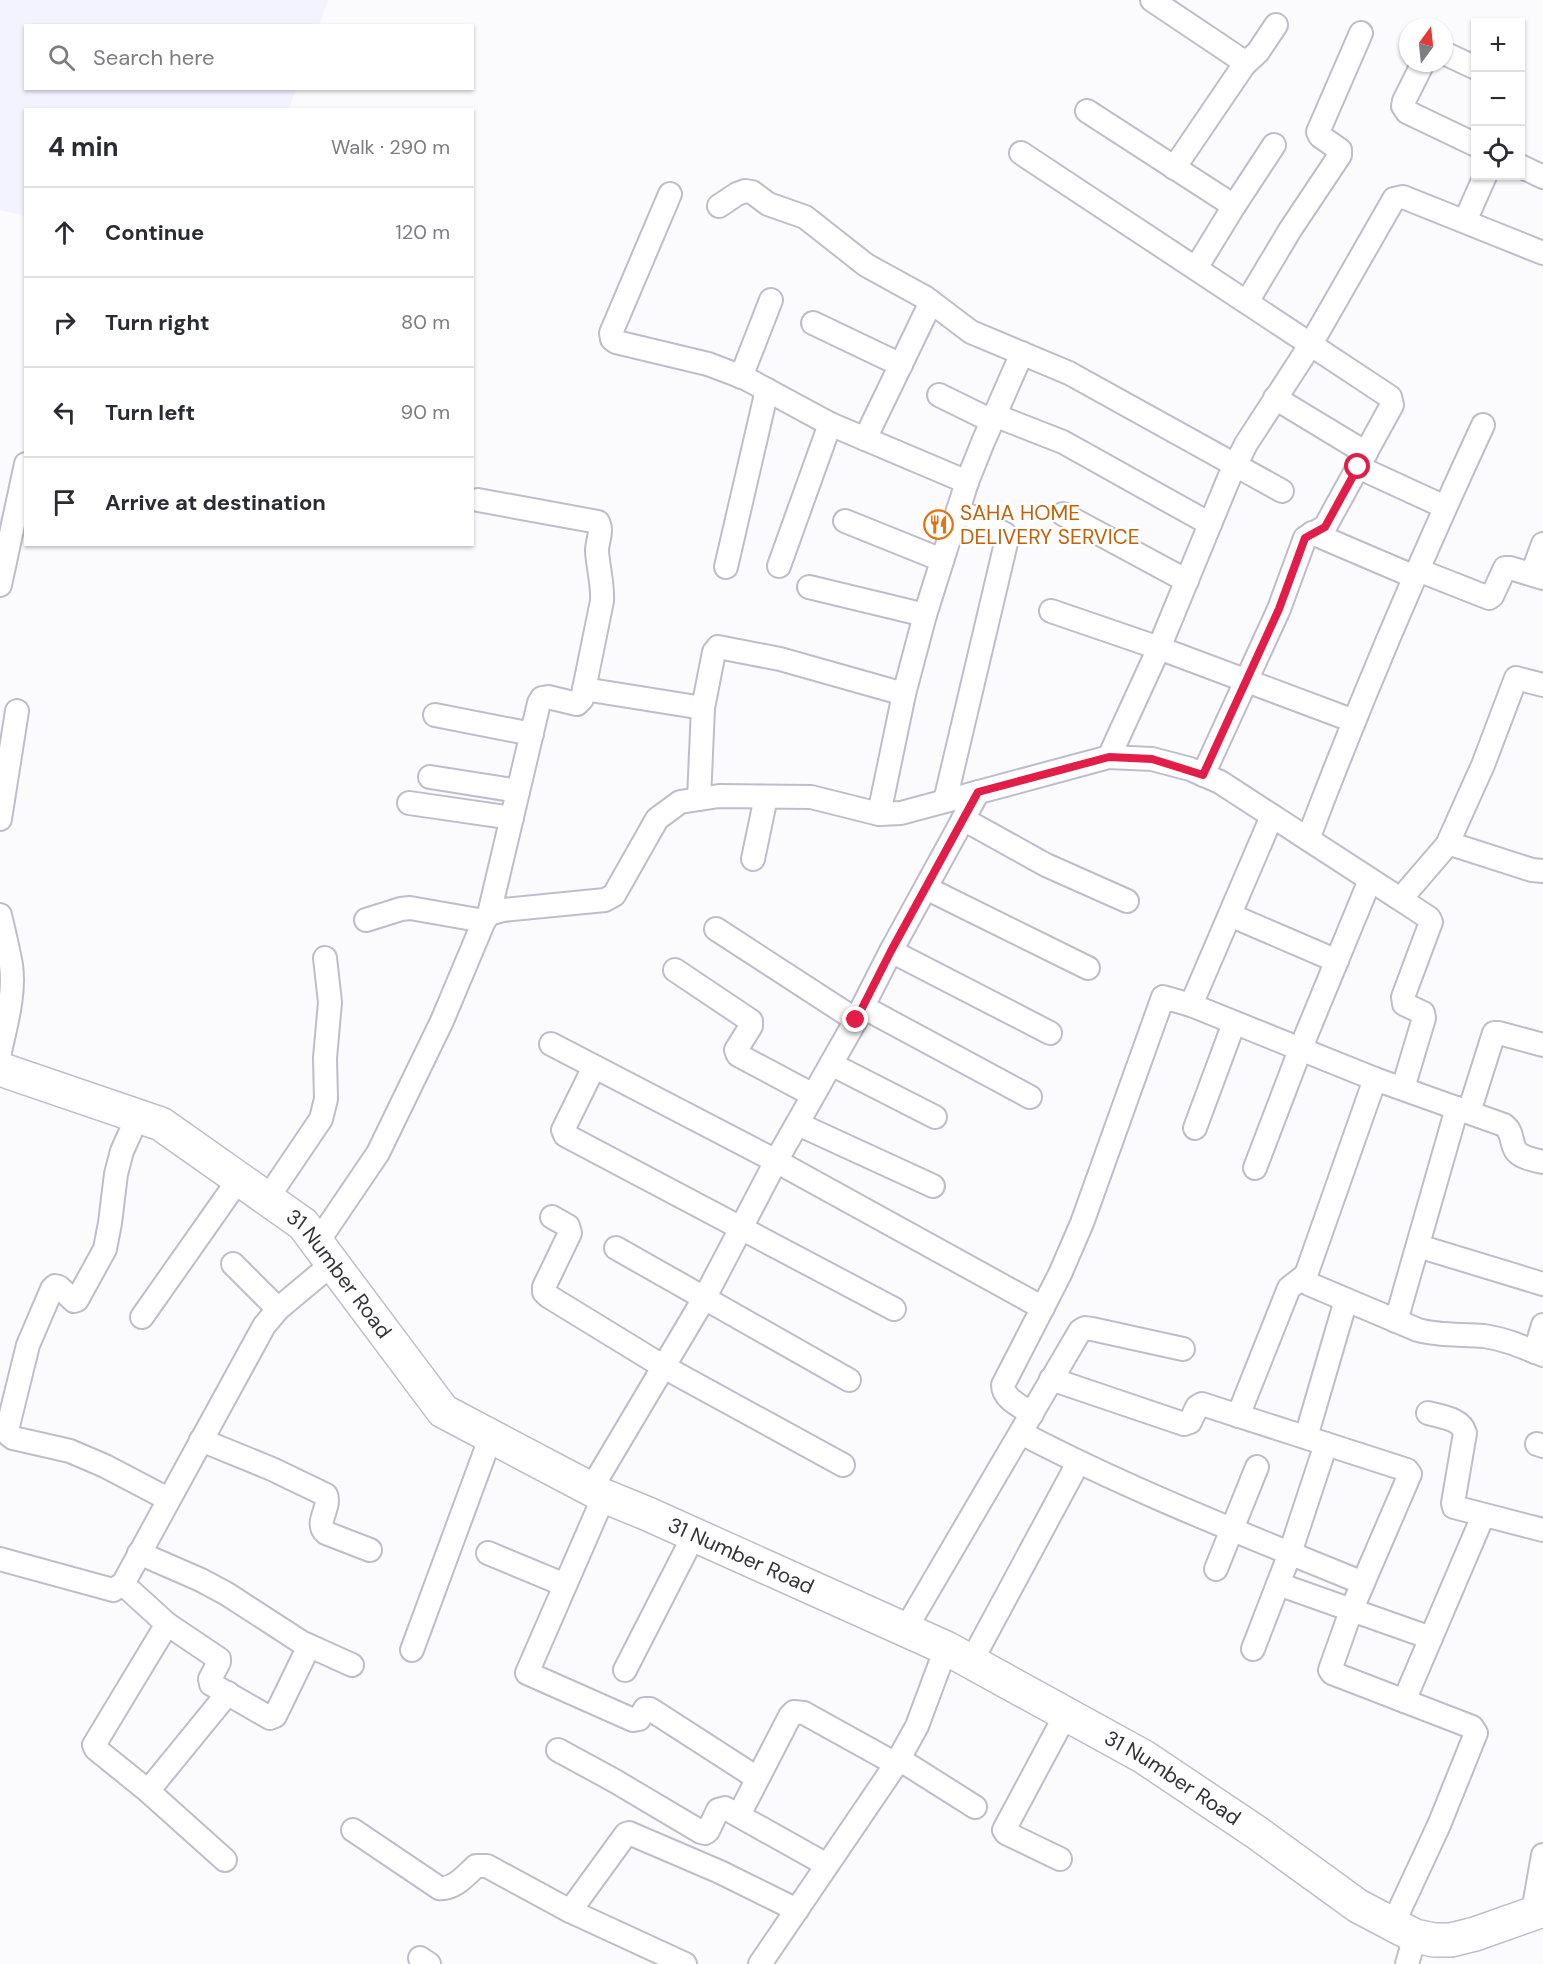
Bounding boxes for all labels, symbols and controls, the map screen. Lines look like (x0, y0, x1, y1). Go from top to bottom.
north arrow (1399, 18, 1453, 72)
map controls (1471, 18, 1525, 180)
button: + (1471, 18, 1525, 72)
search box (24, 24, 474, 90)
icon: search (45, 41, 78, 74)
text: Search here (93, 43, 214, 72)
button: − (1471, 72, 1525, 126)
button: locate (1471, 126, 1525, 180)
text: 4 min (48, 130, 119, 164)
text: Walk · 290 m (331, 134, 450, 160)
icon: ahead (48, 216, 81, 249)
text: Continue (105, 218, 204, 247)
text: 120 m (396, 219, 450, 245)
icon: right (48, 306, 81, 339)
text: Turn right (105, 308, 210, 337)
text: 80 m (401, 309, 450, 335)
icon: left (48, 396, 81, 429)
text: Turn left (105, 398, 195, 427)
text: 90 m (401, 399, 450, 425)
route start (1344, 453, 1370, 479)
icon: arrive (48, 486, 81, 519)
text: Arrive at destination (105, 488, 326, 517)
place label: SAHA HOME DELIVERY SERVICE (960, 499, 1140, 551)
restaurant icon: SAHA HOME DELIVERY SERVICE (923, 509, 955, 541)
route end (842, 1006, 868, 1032)
street label: 31 Number Road (281, 1203, 398, 1344)
street label: 31 Number Road (664, 1511, 818, 1601)
street label: 31 Number Road (1099, 1724, 1246, 1832)

